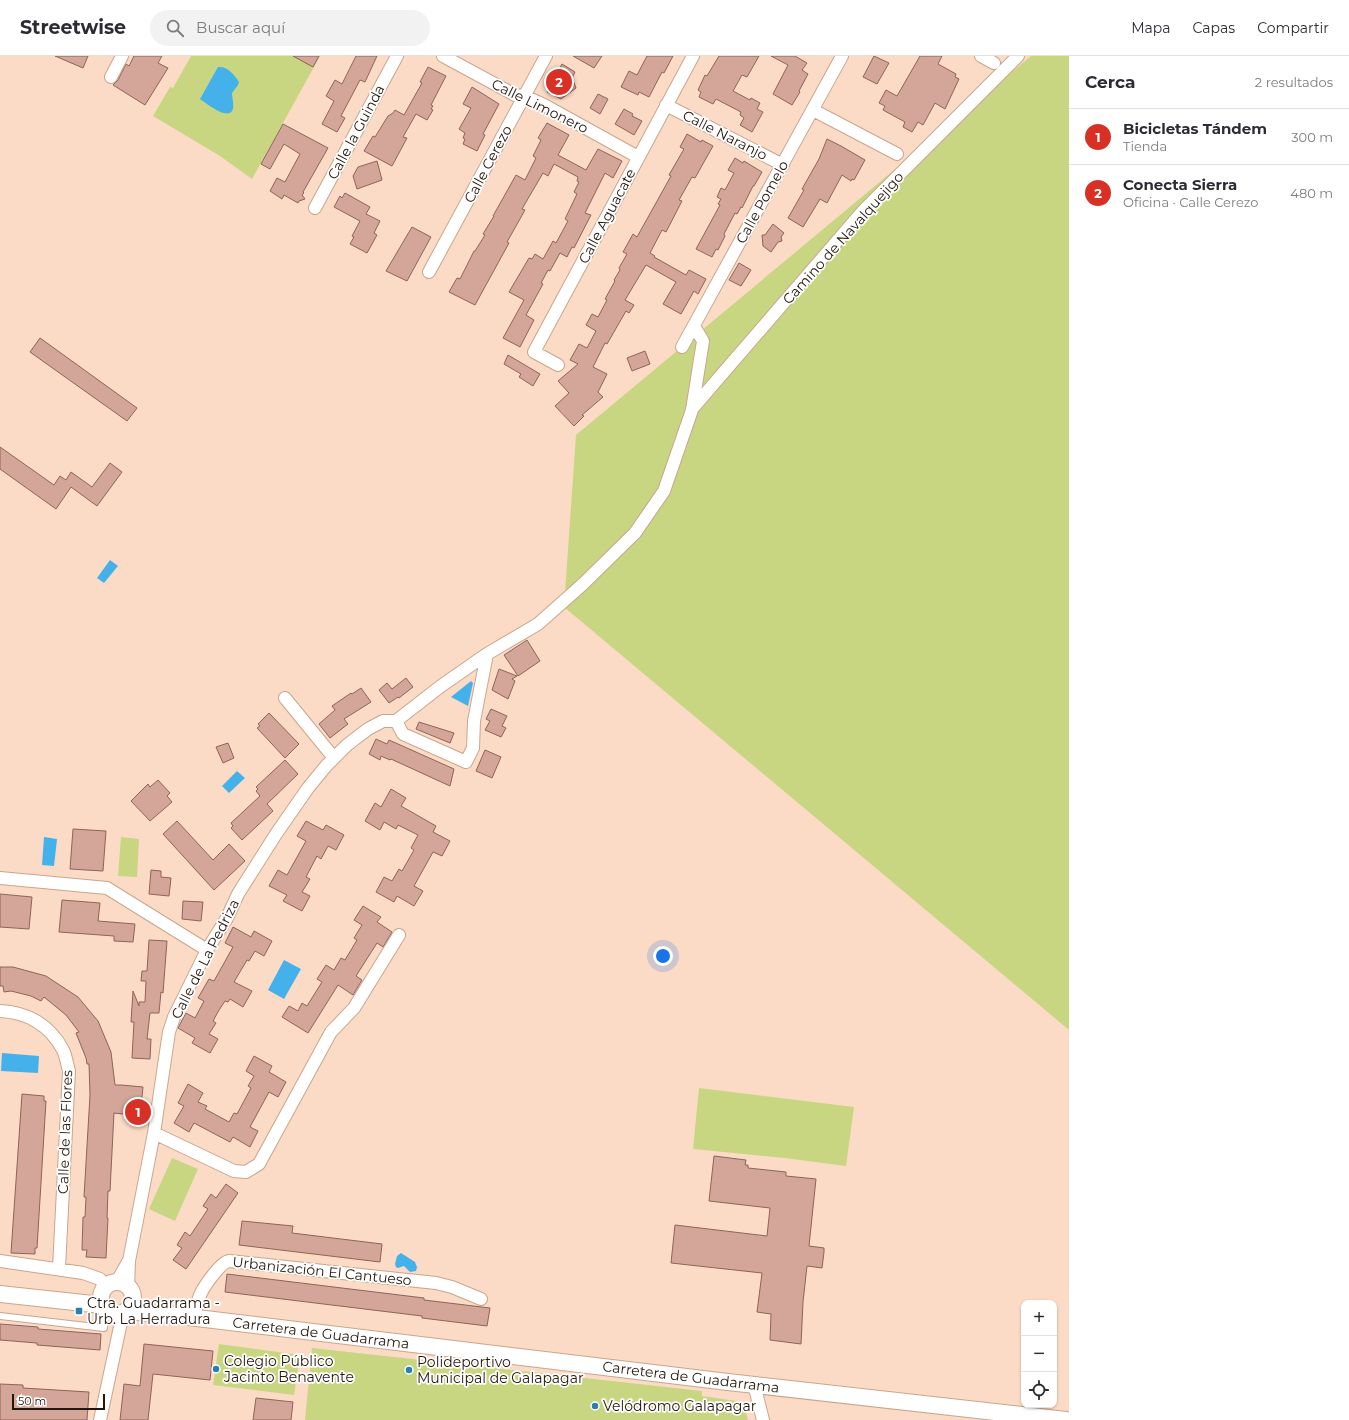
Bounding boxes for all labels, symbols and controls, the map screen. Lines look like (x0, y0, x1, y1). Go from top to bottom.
search box (150, 10, 430, 46)
text: Streetwise (20, 16, 126, 39)
icon: search (164, 17, 186, 39)
text: Buscar aquí (196, 18, 285, 37)
text: Mapa (1131, 19, 1171, 37)
text: Capas (1193, 19, 1235, 37)
text: Compartir (1257, 19, 1329, 37)
pin: 2 (546, 67, 572, 97)
text: Cerca (1085, 72, 1135, 92)
text: 2 resultados (1255, 74, 1333, 90)
street label: Calle Limonero (489, 75, 592, 137)
street label: Calle la Guinda (323, 82, 389, 182)
street label: Calle Naranjo (680, 106, 771, 164)
text: Bicicletas Tándem (1123, 119, 1267, 138)
street label: Calle Cerezo (460, 122, 516, 206)
text: 1 (1095, 129, 1101, 145)
text: 300 m (1291, 129, 1333, 145)
text: Tienda (1123, 138, 1167, 154)
street label: Calle Pomelo (732, 157, 792, 247)
street label: Calle Aguacate (574, 165, 640, 267)
street label: Camino de Navalquejigo (779, 168, 907, 308)
text: Conecta Sierra (1123, 175, 1237, 194)
text: 2 (1094, 185, 1102, 201)
text: 480 m (1290, 185, 1333, 201)
text: Oficina · Calle Cerezo (1123, 194, 1258, 210)
street label: Calle de La Pedriza (167, 896, 243, 1022)
your location (653, 946, 673, 966)
street label: Calle de las Flores (54, 1070, 76, 1194)
pin: 1 (125, 1097, 151, 1127)
street label: Urbanización El Cantueso (232, 1253, 413, 1289)
place label: Ctra. Guadarrama - Urb. La Herradura (87, 1294, 220, 1328)
map controls (1021, 1300, 1057, 1408)
button: + (1021, 1300, 1057, 1336)
marker: Ctra. Guadarrama - Urb. La Herradura (74, 1306, 84, 1316)
street label: Carretera de Guadarrama (232, 1313, 410, 1353)
button: − (1021, 1336, 1057, 1372)
place label: Colegio Público Jacinto Benavente (223, 1352, 354, 1386)
place label: Polideportivo Municipal de Galapagar (417, 1353, 584, 1387)
street label: Carretera de Guadarrama (602, 1357, 780, 1397)
marker: Colegio Público Jacinto Benavente (211, 1364, 221, 1374)
marker: Polideportivo Municipal de Galapagar (404, 1365, 414, 1375)
button: locate (1021, 1372, 1057, 1408)
scale bar (12, 1392, 105, 1411)
text: 50 m (18, 1394, 46, 1408)
place label: Velódromo Galapagar (603, 1397, 757, 1415)
marker: Velódromo Galapagar (590, 1401, 600, 1411)

